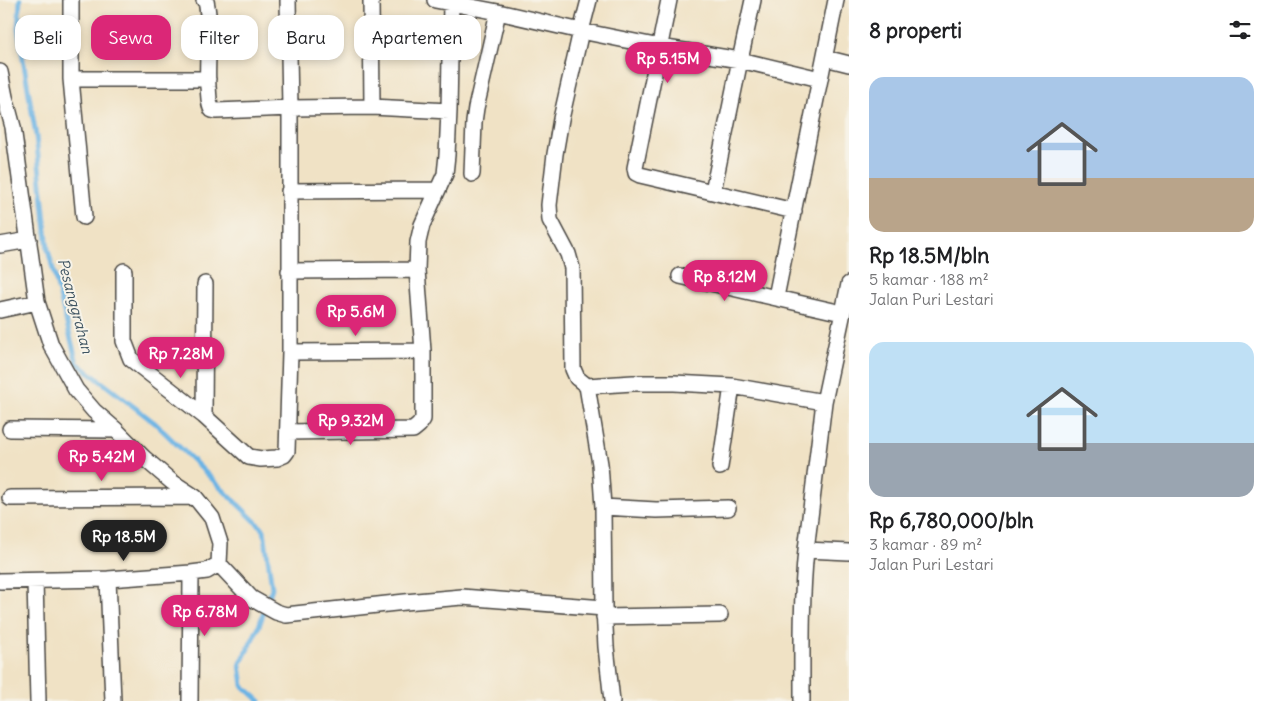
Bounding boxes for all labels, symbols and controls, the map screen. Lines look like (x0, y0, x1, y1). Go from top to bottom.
chip: Beli (15, 15, 81, 60)
chip: Sewa (91, 15, 171, 60)
chip: Filter (181, 15, 258, 60)
chip: Baru (268, 15, 344, 60)
chip: Apartemen (354, 15, 481, 60)
icon: filters (1226, 16, 1254, 44)
text: 8 properti (869, 17, 962, 44)
pin: Rp 5.15M (616, 42, 720, 84)
text: Rp 5.15M (636, 48, 700, 68)
icon: home (1017, 109, 1107, 199)
text: Rp 18.5M/bln (869, 242, 989, 269)
water label: Pesanggrahan (54, 256, 97, 356)
pin: Rp 8.12M (673, 260, 777, 302)
text: Rp 8.12M (693, 266, 757, 286)
text: 5 kamar · 188 m² (869, 269, 989, 289)
text: Jalan Puri Lestari (869, 289, 994, 309)
pin: Rp 5.6M (310, 294, 402, 337)
text: Rp 5.6M (327, 301, 385, 321)
pin: Rp 7.28M (129, 336, 233, 379)
text: Rp 7.28M (148, 343, 214, 363)
icon: home (1017, 374, 1107, 464)
pin: Rp 9.32M (299, 404, 403, 446)
text: Rp 9.32M (318, 410, 384, 430)
pin: Rp 5.42M (50, 440, 154, 482)
text: Rp 5.42M (69, 446, 135, 466)
text: Rp 6,780,000/bln (869, 507, 1034, 534)
pin: Rp 18.5M (72, 520, 176, 562)
text: Rp 18.5M (92, 526, 156, 546)
text: 3 kamar · 89 m² (869, 534, 982, 554)
text: Jalan Puri Lestari (869, 554, 994, 574)
pin: Rp 6.78M (153, 594, 257, 637)
text: Rp 6.78M (172, 601, 238, 621)

